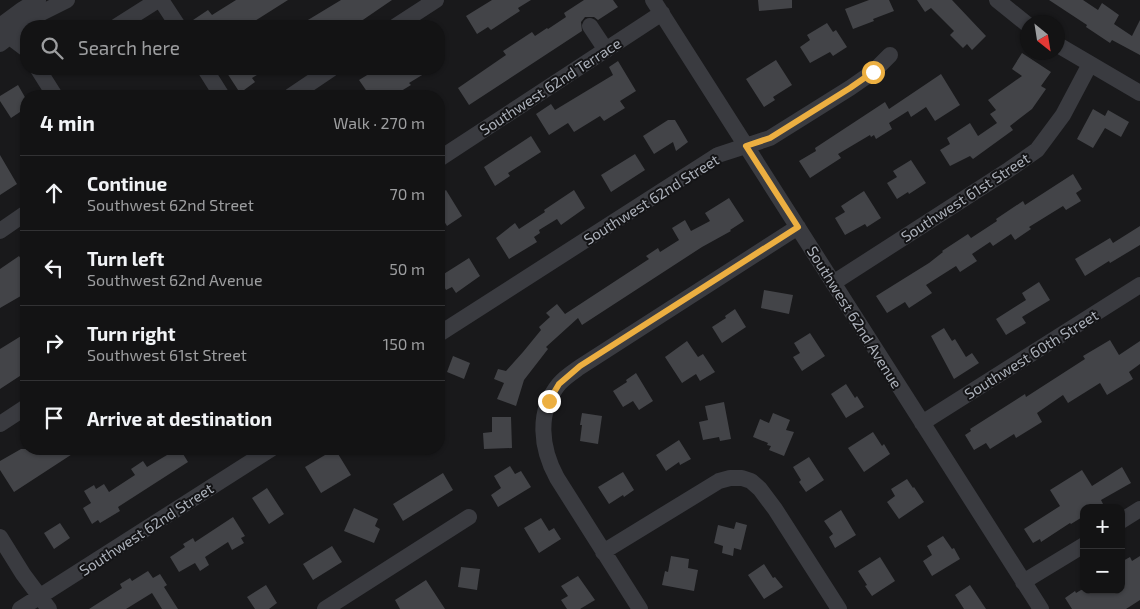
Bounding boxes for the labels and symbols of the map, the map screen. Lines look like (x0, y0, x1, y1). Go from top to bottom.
north arrow (1020, 15, 1065, 60)
street label: Southwest 62nd Terrace (476, 34, 624, 138)
route start (862, 61, 885, 84)
street label: Southwest 61st Street (897, 148, 1033, 245)
street label: Southwest 62nd Street (580, 150, 722, 248)
street label: Southwest 62nd Avenue (804, 242, 906, 392)
street label: Southwest 60th Street (961, 305, 1101, 402)
route end (538, 390, 561, 413)
street label: Southwest 62nd Street (76, 479, 217, 579)

